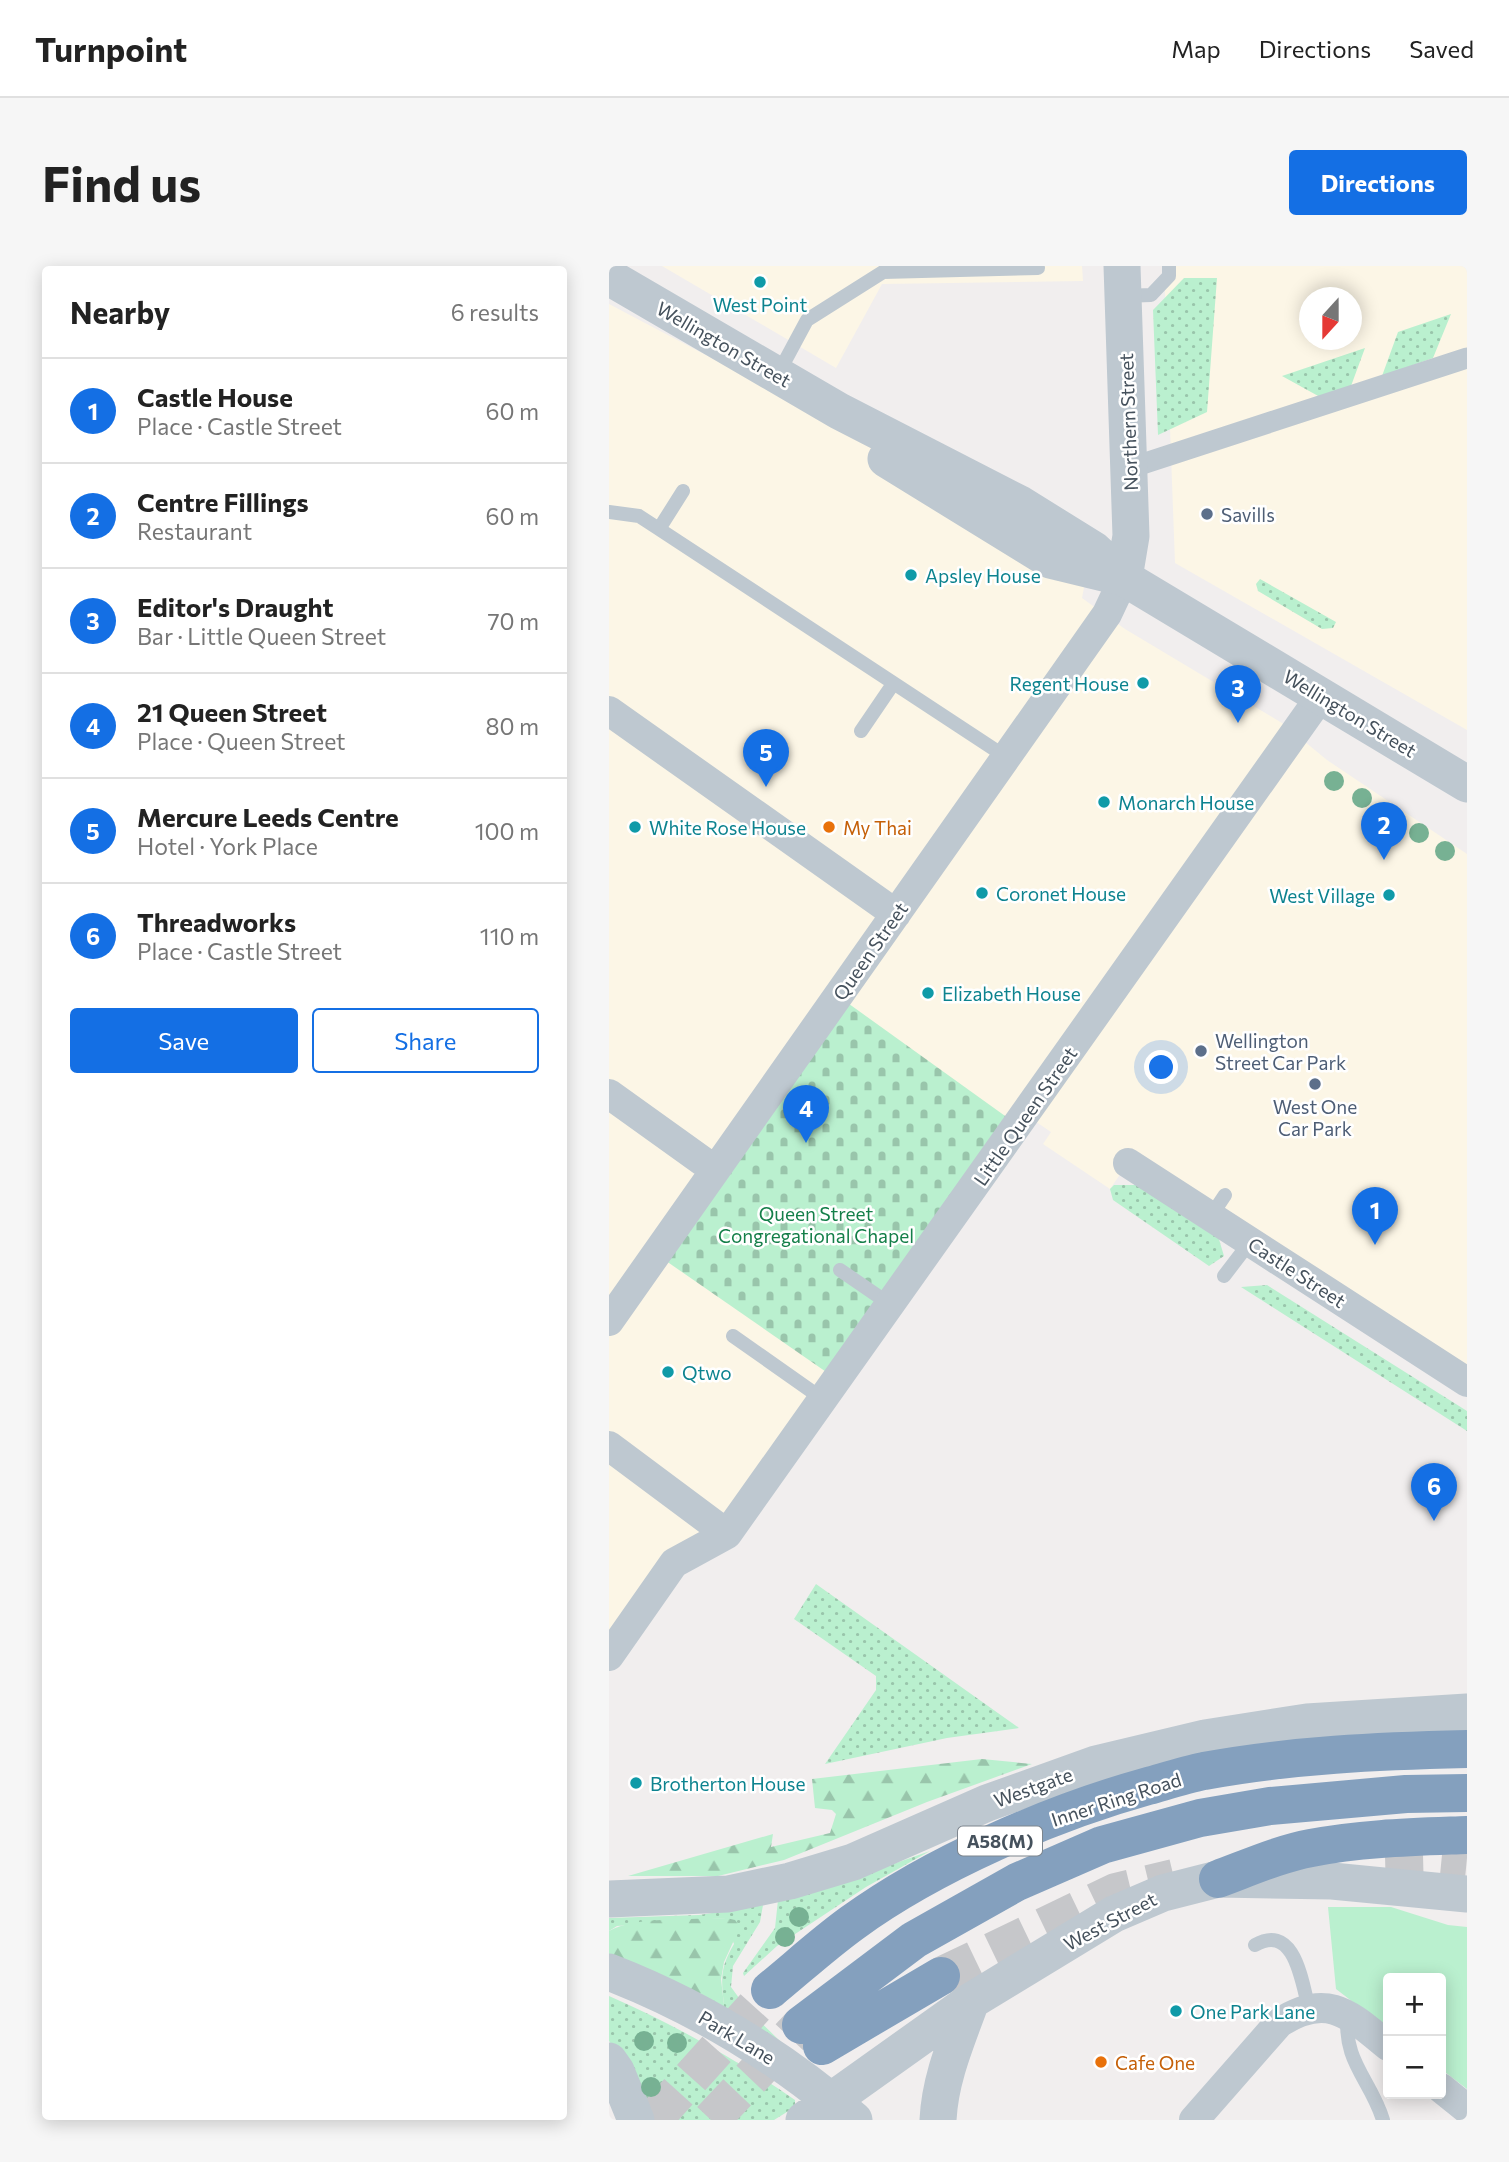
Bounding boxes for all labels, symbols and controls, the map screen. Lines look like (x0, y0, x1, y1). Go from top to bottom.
text: Turnpoint (35, 28, 187, 69)
text: Map (1171, 34, 1221, 63)
text: Directions (1259, 34, 1371, 63)
text: Saved (1409, 34, 1474, 63)
button: Directions (1289, 150, 1467, 215)
text: Find us (42, 152, 201, 212)
marker: West Point (752, 274, 768, 290)
north arrow (1299, 287, 1362, 350)
text: Nearby (70, 293, 170, 330)
place label: West Point (713, 293, 808, 316)
street label: Wellington Street (653, 296, 795, 392)
text: 6 results (451, 298, 539, 326)
street label: Northern Street (1114, 353, 1142, 491)
text: Castle House (137, 381, 293, 412)
text: 1 (88, 397, 98, 425)
text: 60 m (486, 397, 539, 425)
text: Place · Castle Street (137, 412, 342, 440)
text: Centre Fillings (137, 486, 309, 517)
text: 2 (86, 502, 100, 530)
text: 60 m (486, 502, 539, 530)
place label: Savills (1221, 503, 1275, 526)
marker: Savills (1199, 506, 1215, 522)
text: Restaurant (137, 517, 252, 545)
place label: Apsley House (925, 564, 1041, 587)
marker: Apsley House (903, 567, 919, 583)
text: Editor's Draught (137, 591, 333, 622)
text: 3 (86, 607, 100, 635)
text: 70 m (487, 607, 539, 635)
text: Bar · Little Queen Street (137, 622, 386, 650)
street label: Wellington Street (1279, 664, 1421, 762)
pin: 3 (1215, 665, 1261, 723)
place label: Regent House (1010, 672, 1129, 695)
marker: Regent House (1135, 675, 1151, 691)
text: 21 Queen Street (137, 696, 327, 727)
text: 4 (86, 712, 100, 740)
text: 80 m (486, 712, 539, 740)
text: Place · Queen Street (137, 727, 346, 755)
pin: 5 (743, 729, 789, 787)
place label: Monarch House (1118, 791, 1254, 814)
marker: Monarch House (1096, 794, 1112, 810)
text: Mercure Leeds Centre (137, 801, 399, 832)
pin: 2 (1361, 802, 1407, 860)
place label: White Rose House (649, 816, 806, 839)
place label: My Thai (843, 816, 912, 839)
text: 5 (86, 817, 100, 845)
text: 100 m (475, 817, 539, 845)
marker: White Rose House (627, 819, 643, 835)
marker: My Thai (821, 819, 837, 835)
text: Hotel · York Place (137, 832, 318, 860)
place label: Coronet House (996, 882, 1126, 905)
place label: West Village (1269, 884, 1375, 907)
marker: Coronet House (974, 885, 990, 901)
marker: West Village (1381, 887, 1397, 903)
street label: Queen Street (828, 897, 912, 1004)
text: Threadworks (137, 906, 296, 937)
text: 6 (86, 922, 100, 950)
text: 110 m (480, 922, 539, 950)
text: Place · Castle Street (137, 937, 342, 965)
place label: Elizabeth House (942, 982, 1081, 1005)
marker: Elizabeth House (920, 985, 936, 1001)
button: Save (70, 1008, 298, 1073)
button: Share (312, 1008, 539, 1073)
place label: Wellington Street Car Park (1215, 1029, 1346, 1074)
street label: Little Queen Street (968, 1042, 1082, 1190)
marker: Wellington Street Car Park (1193, 1043, 1209, 1059)
your location (1144, 1050, 1178, 1084)
marker: West One Car Park (1307, 1076, 1323, 1092)
pin: 4 (783, 1085, 829, 1143)
place label: West One Car Park (1273, 1095, 1357, 1140)
pin: 1 (1352, 1187, 1398, 1245)
park label: Queen Street Congregational Chapel (718, 1202, 914, 1247)
street label: Castle Street (1244, 1232, 1350, 1312)
place label: Qtwo (682, 1361, 732, 1384)
marker: Qtwo (660, 1364, 676, 1380)
pin: 6 (1411, 1463, 1457, 1521)
street label: Westgate (990, 1762, 1076, 1812)
street label: Inner Ring Road (1048, 1767, 1184, 1831)
place label: Brotherton House (650, 1772, 805, 1795)
marker: Brotherton House (628, 1775, 644, 1791)
road number: A58(M) (958, 1826, 1042, 1856)
street label: West Street (1060, 1887, 1161, 1955)
map controls (1383, 1973, 1446, 2099)
button: + (1383, 1973, 1446, 2036)
place label: One Park Lane (1190, 2000, 1315, 2023)
marker: One Park Lane (1168, 2003, 1184, 2019)
street label: Park Lane (695, 2005, 779, 2069)
button: − (1383, 2036, 1446, 2099)
place label: Cafe One (1115, 2051, 1195, 2074)
marker: Cafe One (1093, 2054, 1109, 2070)

